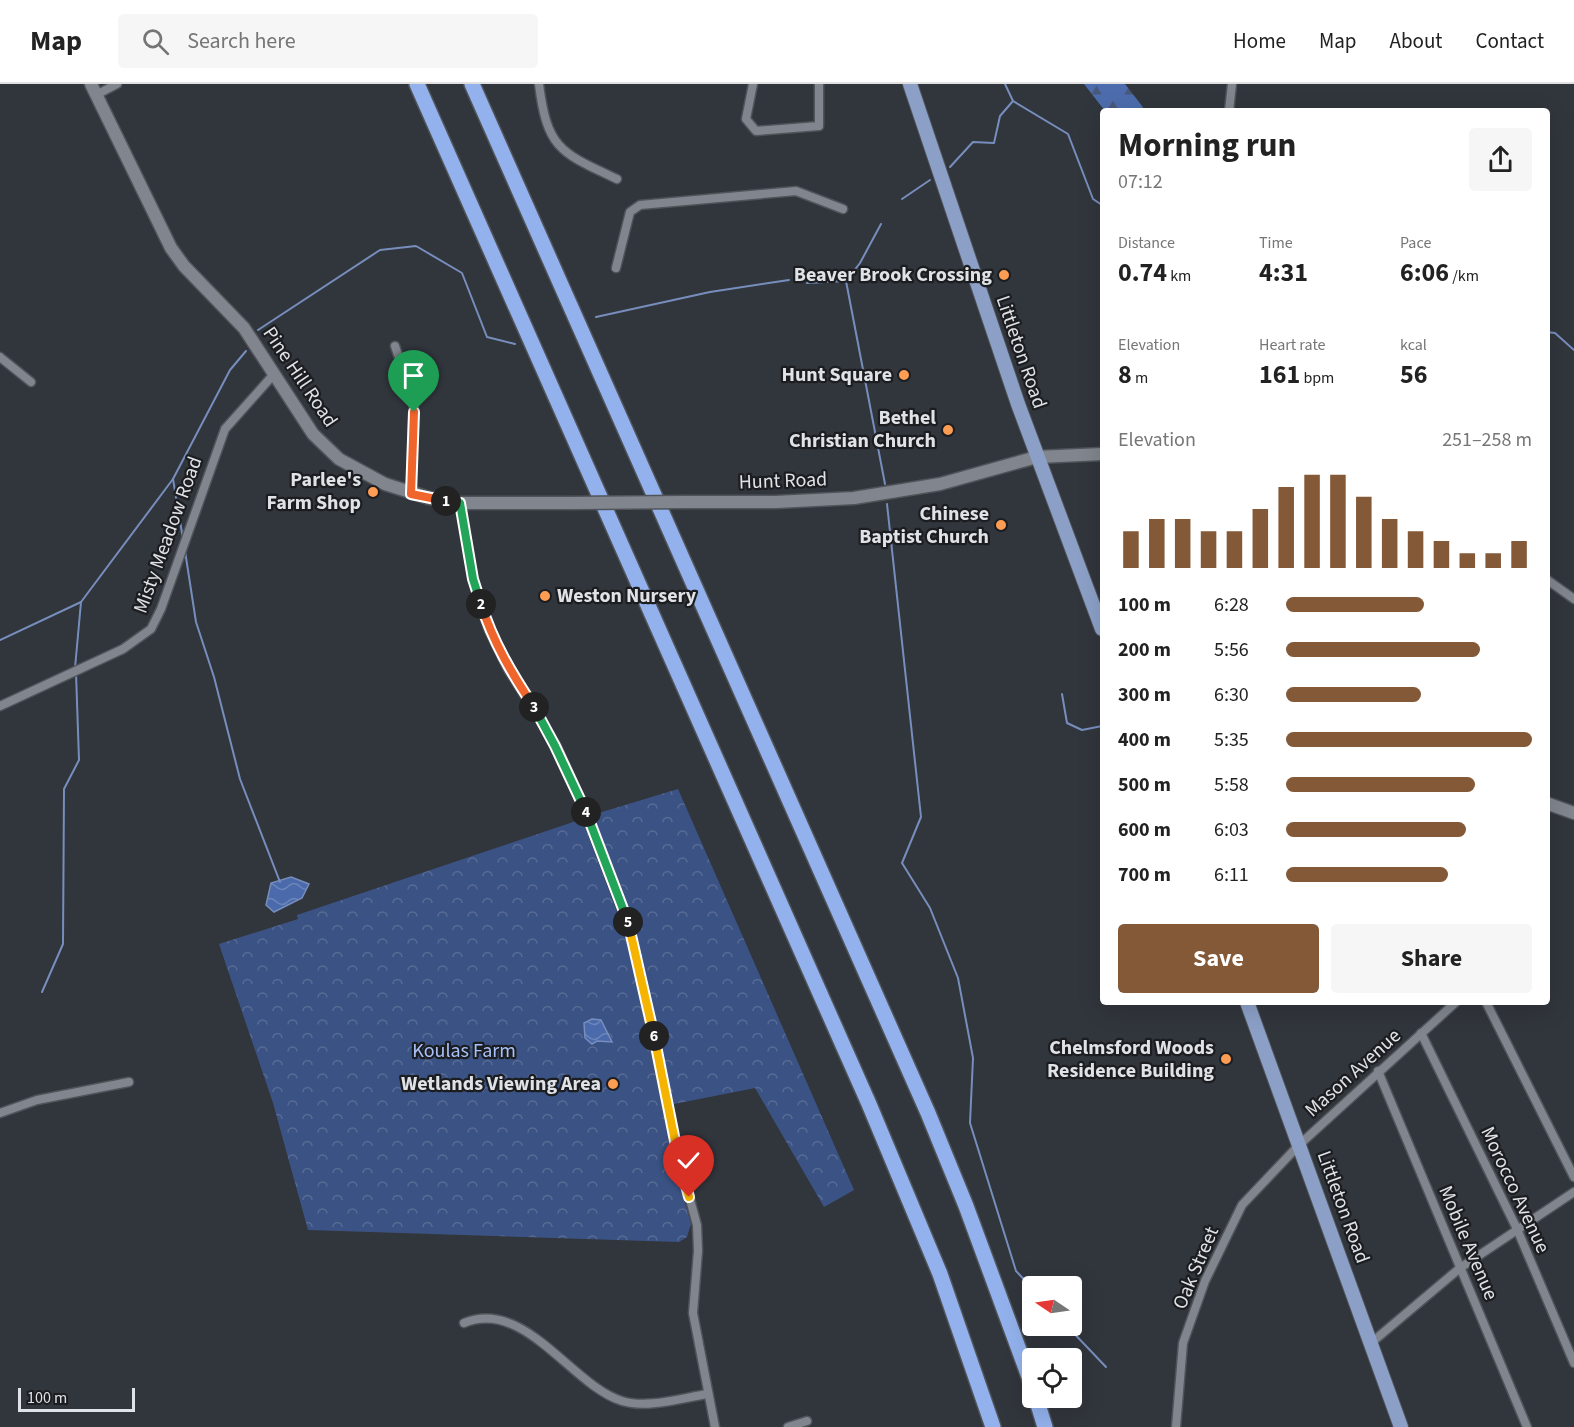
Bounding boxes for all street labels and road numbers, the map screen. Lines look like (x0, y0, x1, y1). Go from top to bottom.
street label: Littleton Road (989, 292, 1053, 412)
street label: Pine Hill Road (256, 321, 344, 433)
street label: Misty Meadow Road (127, 453, 209, 617)
street label: Hunt Road (738, 465, 828, 497)
street label: Mason Avenue (1299, 1022, 1407, 1124)
street label: Morocco Avenue (1473, 1122, 1557, 1258)
street label: Littleton Road (1310, 1147, 1376, 1267)
street label: Mobile Avenue (1431, 1181, 1505, 1305)
street label: Oak Street (1166, 1222, 1226, 1314)

